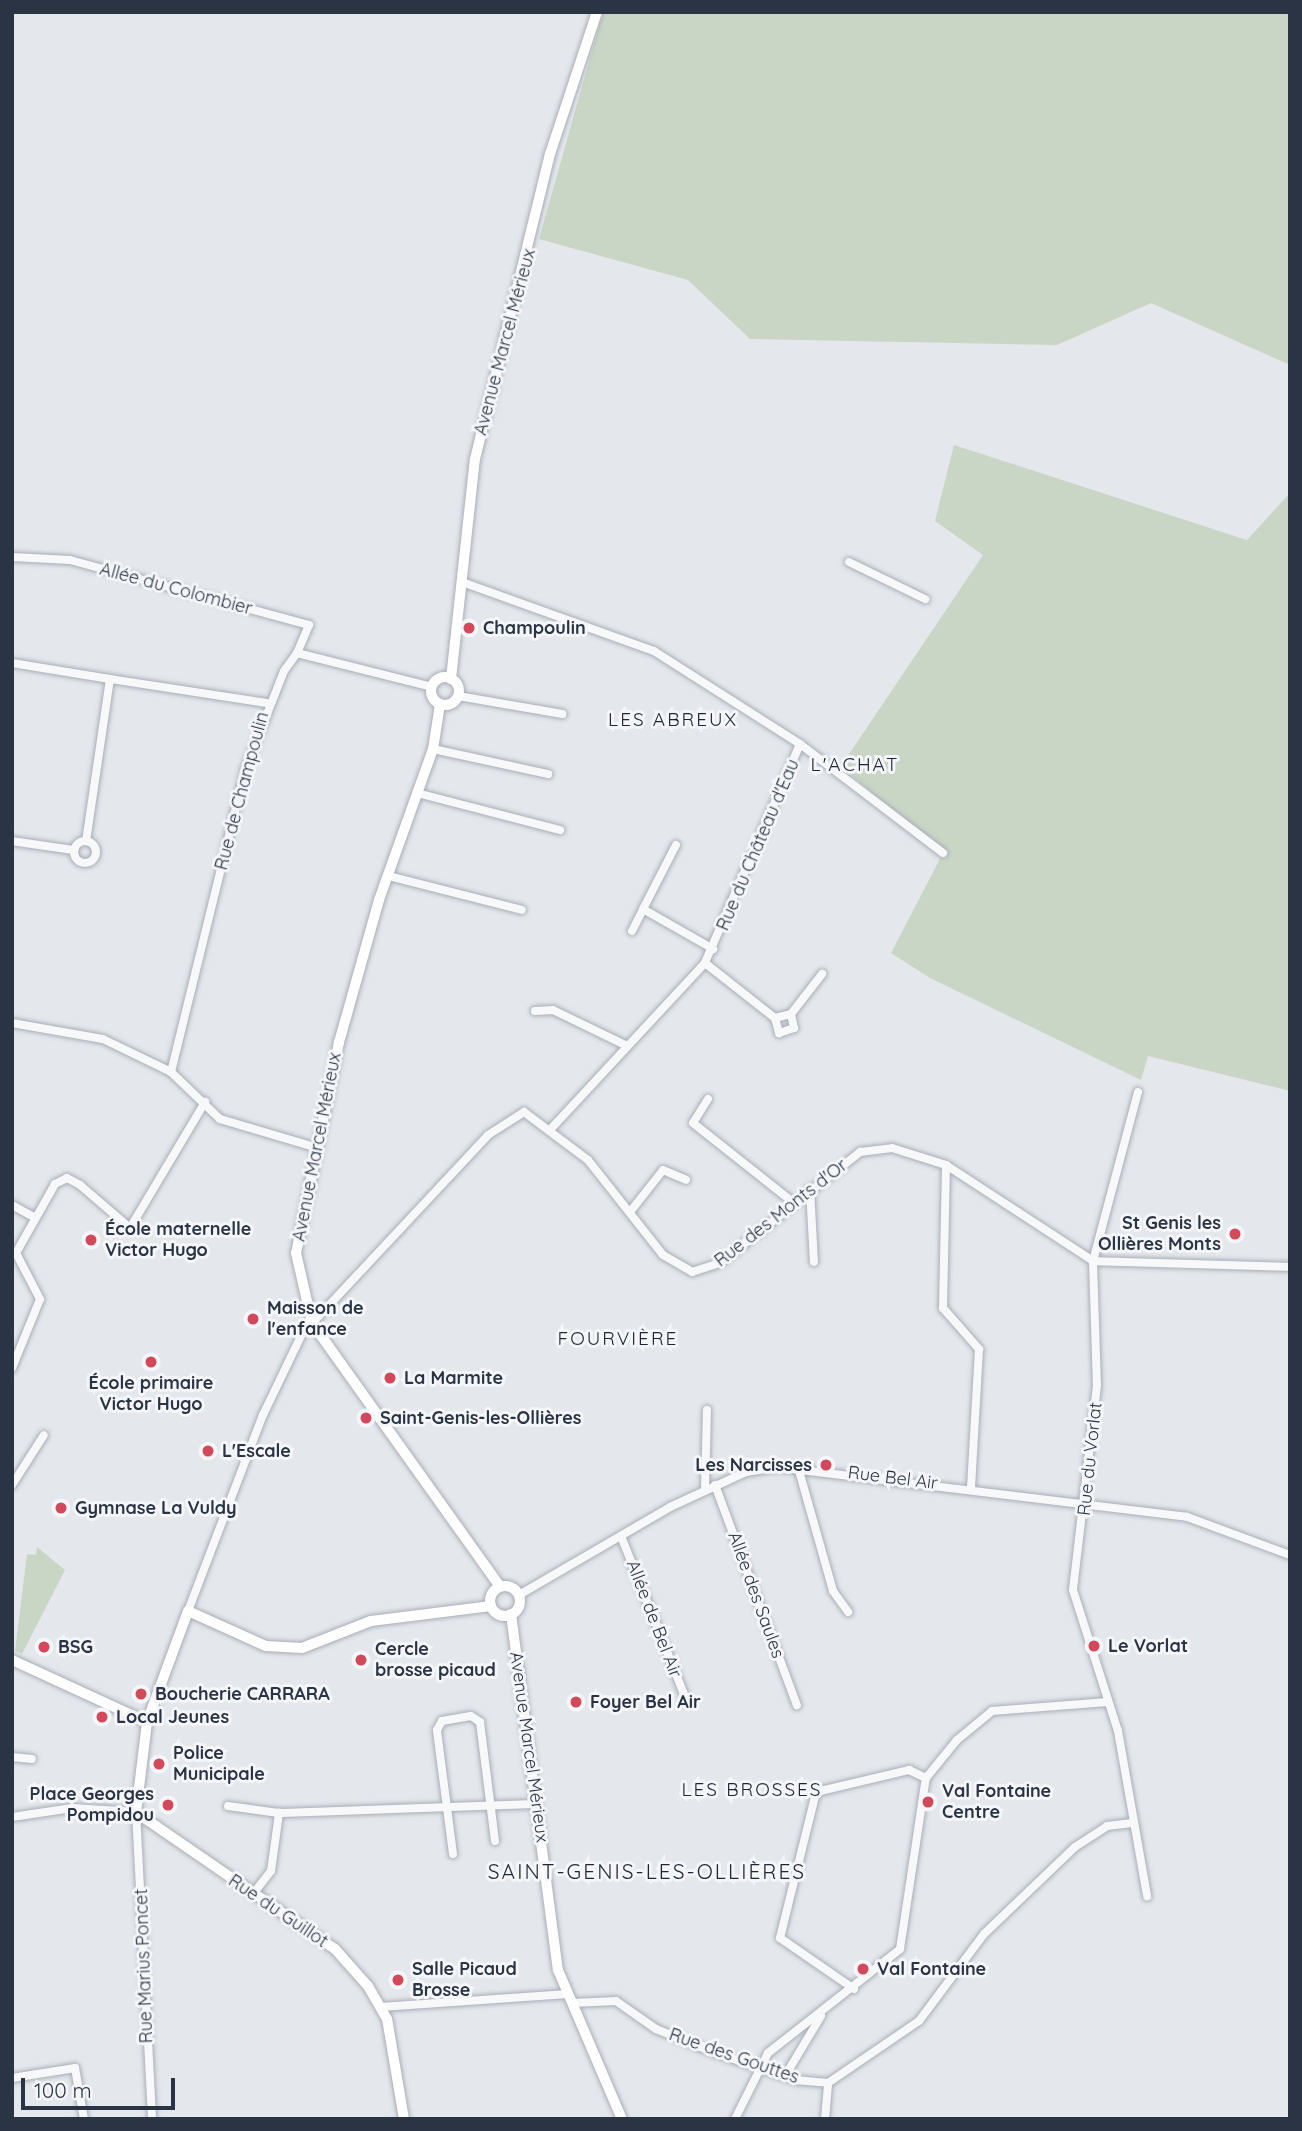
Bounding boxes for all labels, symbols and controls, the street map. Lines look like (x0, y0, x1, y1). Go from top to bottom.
street label: Avenue Marcel Mérieux (470, 246, 540, 438)
street label: Allée du Colombier (97, 558, 255, 620)
place label: Champoulin (483, 617, 586, 639)
marker: Champoulin (461, 620, 477, 636)
district label: LES ABREUX (609, 709, 737, 731)
street label: Rue de Champoulin (210, 710, 274, 872)
district label: L'ACHAT (811, 754, 899, 776)
street label: Rue du Château d'Eau (712, 756, 804, 934)
street label: Avenue Marcel Mérieux (288, 1051, 346, 1243)
street label: Rue des Monts d'Or (710, 1154, 852, 1272)
place label: St Genis les Ollières Monts (1098, 1213, 1221, 1256)
place label: École maternelle Victor Hugo (105, 1219, 251, 1262)
marker: St Genis les Ollières Monts (1227, 1226, 1243, 1242)
marker: École maternelle Victor Hugo (83, 1232, 99, 1248)
place label: Maisson de l'enfance (267, 1298, 364, 1340)
marker: Maisson de l'enfance (245, 1311, 261, 1327)
district label: FOURVIÈRE (559, 1328, 677, 1350)
marker: École primaire Victor Hugo (143, 1354, 159, 1370)
place label: La Marmite (404, 1367, 503, 1389)
marker: La Marmite (382, 1370, 398, 1386)
place label: École primaire Victor Hugo (89, 1373, 213, 1416)
street label: Rue du Vorlat (1073, 1401, 1107, 1517)
place label: Saint-Genis-les-Ollières (380, 1407, 582, 1429)
marker: Saint-Genis-les-Ollières (358, 1410, 374, 1426)
place label: L'Escale (222, 1440, 291, 1462)
marker: L'Escale (200, 1443, 216, 1459)
place label: Les Narcisses (695, 1454, 812, 1476)
marker: Les Narcisses (818, 1457, 834, 1473)
street label: Rue Bel Air (847, 1462, 939, 1494)
place label: Gymnase La Vuldy (75, 1497, 237, 1519)
marker: Gymnase La Vuldy (53, 1500, 69, 1516)
street label: Allée des Saules (723, 1529, 789, 1661)
street label: Allée de Bel Air (622, 1557, 686, 1681)
place label: Le Vorlat (1108, 1635, 1188, 1657)
place label: BSG (58, 1636, 93, 1658)
marker: Le Vorlat (1086, 1638, 1102, 1654)
marker: BSG (36, 1639, 52, 1655)
place label: Cercle brosse picaud (375, 1639, 496, 1682)
street label: Avenue Marcel Mérieux (505, 1650, 553, 1844)
marker: Cercle brosse picaud (353, 1652, 369, 1668)
place label: Boucherie CARRARA (155, 1683, 330, 1705)
marker: Boucherie CARRARA (133, 1686, 149, 1702)
place label: Foyer Bel Air (590, 1691, 701, 1713)
marker: Foyer Bel Air (568, 1694, 584, 1710)
place label: Local Jeunes (116, 1706, 229, 1728)
marker: Local Jeunes (94, 1709, 110, 1725)
place label: Police Municipale (173, 1743, 265, 1786)
marker: Police Municipale (151, 1756, 167, 1772)
district label: LES BROSSES (683, 1779, 821, 1801)
place label: Val Fontaine Centre (942, 1781, 1051, 1824)
place label: Place Georges Pompidou (30, 1784, 154, 1826)
marker: Val Fontaine Centre (920, 1794, 936, 1810)
marker: Place Georges Pompidou (160, 1797, 176, 1813)
district label: SAINT-GENIS-LES-OLLIÈRES (491, 1858, 803, 1884)
street label: Rue du Guillot (224, 1870, 332, 1952)
street label: Rue Marius Poncet (131, 1888, 157, 2044)
place label: Val Fontaine (877, 1958, 986, 1980)
place label: Salle Picaud Brosse (412, 1959, 517, 2002)
marker: Val Fontaine (855, 1961, 871, 1977)
marker: Salle Picaud Brosse (390, 1972, 406, 1988)
street label: Rue des Gouttes (666, 2024, 802, 2088)
scale bar (24, 2064, 178, 2108)
text: 100 m (34, 2077, 92, 2103)

